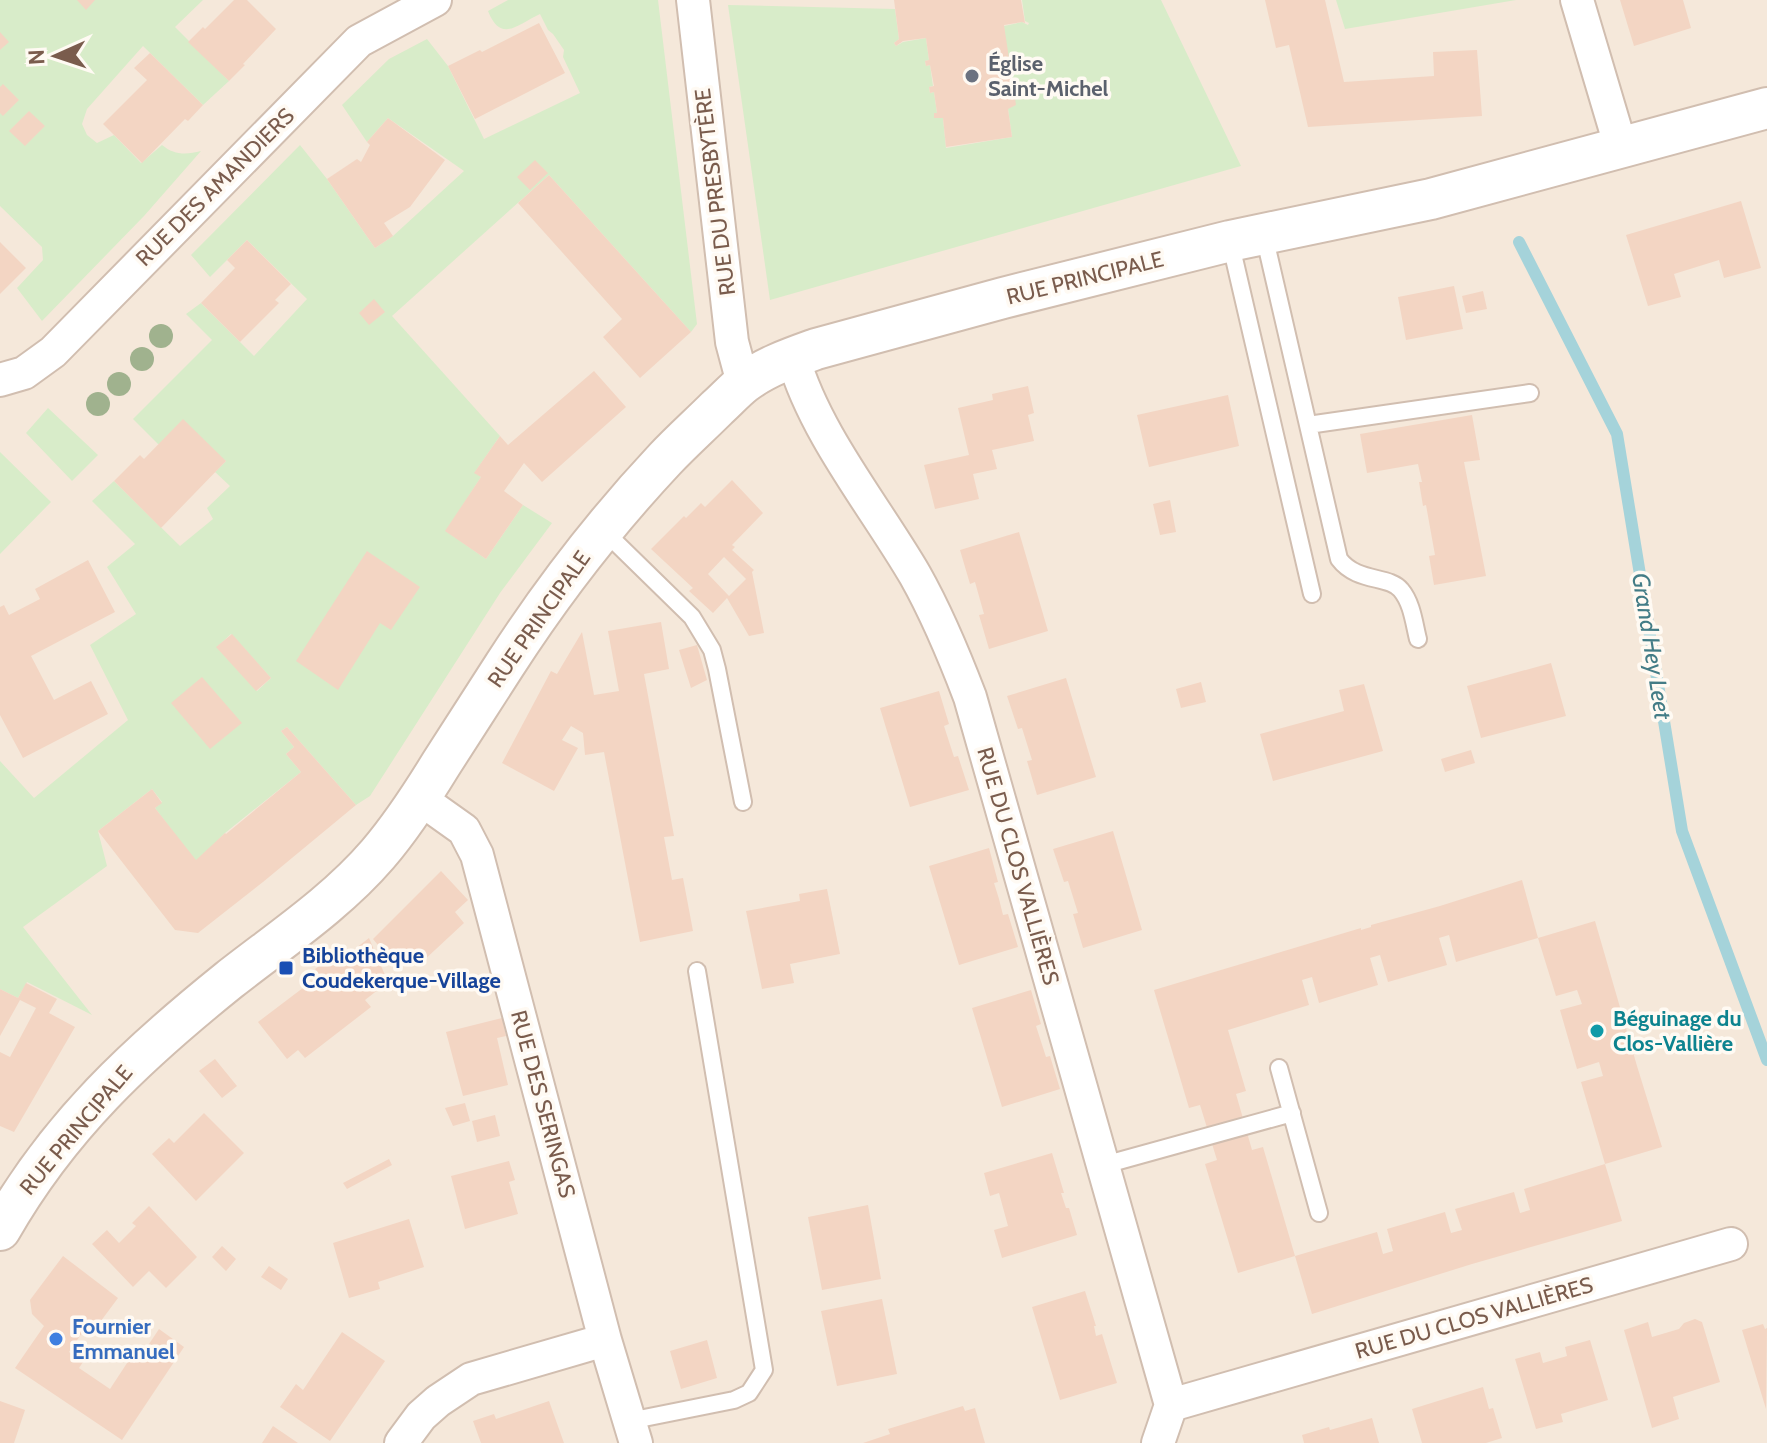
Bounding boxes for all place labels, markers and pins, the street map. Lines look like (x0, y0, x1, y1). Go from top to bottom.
place label: Église Saint-Michel (988, 50, 1109, 102)
marker: Église Saint-Michel (963, 67, 981, 85)
place label: Bibliothèque Coudekerque-Village (302, 942, 501, 994)
marker: Bibliothèque Coudekerque-Village (277, 959, 295, 977)
place label: Béguinage du Clos-Vallière (1613, 1005, 1742, 1057)
marker: Béguinage du Clos-Vallière (1588, 1022, 1606, 1040)
place label: Fournier Emmanuel (72, 1313, 175, 1365)
marker: Fournier Emmanuel (47, 1330, 65, 1348)

